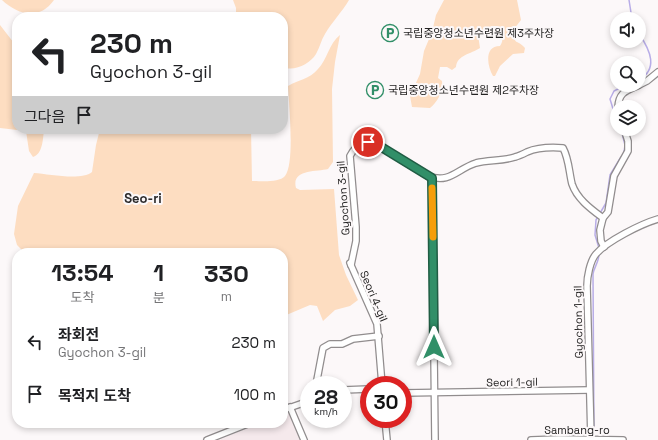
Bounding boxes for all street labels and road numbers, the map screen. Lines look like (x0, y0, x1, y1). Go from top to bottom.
street label: Gyochon 3-gil (333, 160, 353, 236)
street label: Seori 4-gil (357, 268, 391, 324)
street label: Gyochon 1-gil (570, 286, 586, 358)
street label: Seori 1-gil (486, 375, 538, 389)
street label: Sambang-ro (544, 423, 610, 437)

